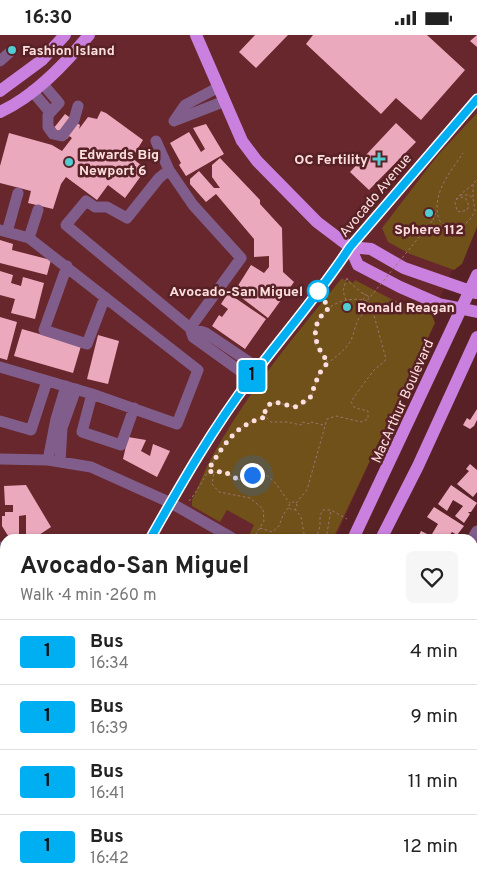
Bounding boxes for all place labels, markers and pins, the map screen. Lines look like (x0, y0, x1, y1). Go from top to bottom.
place label: Fashion Island (22, 43, 115, 60)
marker: Fashion Island (6, 44, 18, 56)
place label: Edwards Big Newport 6 (79, 147, 159, 180)
place label: OC Fertility (294, 152, 368, 169)
marker: OC Fertility (372, 152, 386, 166)
marker: Edwards Big Newport 6 (63, 156, 75, 168)
marker: Sphere 112 (423, 207, 435, 219)
place label: Sphere 112 (394, 222, 464, 239)
marker: Avocado-San Miguel (307, 280, 329, 302)
place label: Avocado-San Miguel (169, 284, 303, 301)
place label: Ronald Reagan (357, 300, 455, 317)
marker: Ronald Reagan (341, 301, 353, 313)

